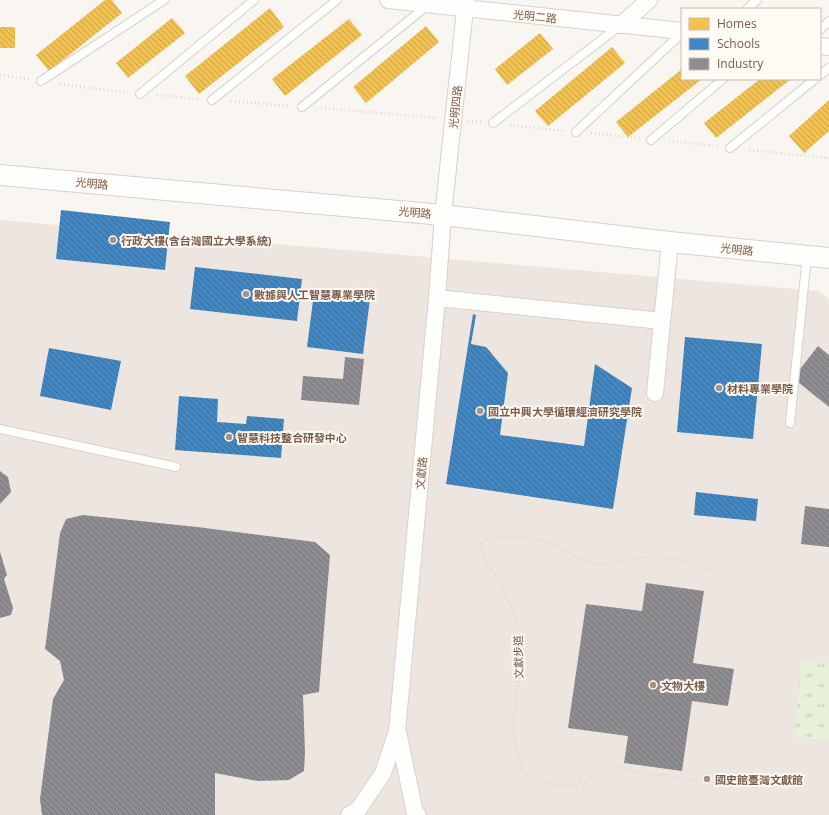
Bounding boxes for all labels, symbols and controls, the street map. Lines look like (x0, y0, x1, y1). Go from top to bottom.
street label: 光明二路 (512, 6, 558, 26)
legend (681, 8, 821, 80)
text: Homes (717, 15, 757, 32)
text: Schools (717, 35, 760, 52)
text: Industry (717, 55, 764, 72)
street label: 光明四路 (445, 84, 465, 130)
street label: 光明路 (75, 174, 109, 192)
street label: 光明路 (398, 203, 432, 221)
place label: 行政大樓(含台灣國立大學系統) (121, 233, 272, 248)
marker: 行政大樓(含台灣國立大學系統) (108, 235, 118, 245)
street label: 光明路 (720, 240, 754, 258)
place label: 數據與人工智慧專業學院 (254, 287, 375, 302)
marker: 數據與人工智慧專業學院 (241, 289, 251, 299)
place label: 材料專業學院 (727, 381, 793, 396)
marker: 材料專業學院 (714, 383, 724, 393)
place label: 國立中興大學循環經濟研究學院 (488, 404, 642, 419)
marker: 國立中興大學循環經濟研究學院 (475, 406, 485, 416)
place label: 智慧科技整合研發中心 (237, 430, 347, 445)
marker: 智慧科技整合研發中心 (224, 432, 234, 442)
street label: 文獻路 (412, 456, 430, 490)
street label: 文獻步道 (510, 635, 526, 679)
place label: 文物大樓 (661, 678, 705, 693)
marker: 文物大樓 (648, 680, 658, 690)
place label: 國史館臺灣文獻館 (715, 772, 803, 787)
marker: 國史館臺灣文獻館 (702, 774, 712, 784)

